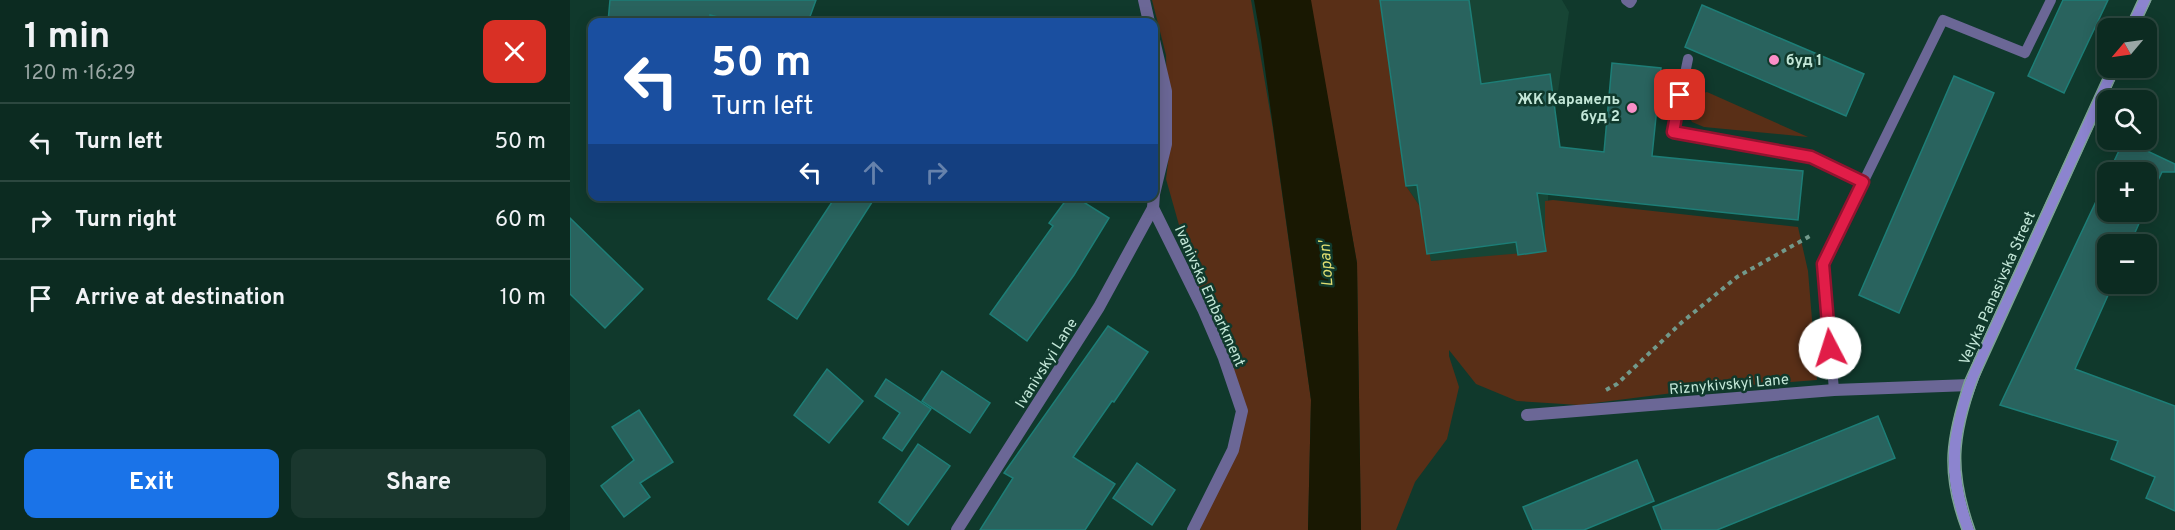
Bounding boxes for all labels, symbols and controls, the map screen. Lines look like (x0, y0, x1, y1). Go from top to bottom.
text: 1 min (24, 15, 110, 61)
north arrow (2097, 18, 2157, 78)
map controls (2097, 18, 2157, 294)
button: close (483, 20, 546, 83)
text: 50 m (711, 38, 812, 91)
icon: left (612, 42, 690, 120)
place label: буд 1 (1786, 52, 1822, 71)
marker: буд 1 (1767, 53, 1781, 67)
text: 120 m · 16:29 (24, 61, 136, 87)
pin (1654, 69, 1705, 120)
icon: arrive (1663, 78, 1696, 111)
text: Turn left (711, 90, 813, 124)
button: search (2097, 90, 2157, 150)
place label: ЖК Карамель буд 2 (1517, 91, 1620, 127)
marker: ЖК Карамель буд 2 (1625, 101, 1639, 115)
icon: left (24, 126, 57, 159)
text: Turn left (75, 129, 163, 156)
text: 50 m (494, 129, 546, 156)
icon: left (794, 156, 827, 189)
icon: ahead (857, 156, 890, 189)
icon: right (920, 156, 953, 189)
button: + (2097, 162, 2157, 222)
icon: right (24, 204, 57, 237)
text: Turn right (75, 207, 177, 234)
text: 60 m (495, 207, 546, 234)
street label: Velyka Panasivska Street (1956, 209, 2041, 369)
street label: Ivanivska Embarkment (1169, 223, 1248, 370)
button: − (2097, 234, 2157, 294)
water label: Lopan' (1315, 239, 1339, 288)
icon: arrive (24, 282, 57, 315)
text: Arrive at destination (75, 285, 285, 312)
text: 10 m (500, 285, 546, 312)
street label: Ivanivskyi Lane (1012, 315, 1083, 412)
position arrow (1798, 316, 1862, 380)
street label: Riznykivskyi Lane (1668, 371, 1790, 400)
button: Exit (24, 449, 279, 518)
button: Share (291, 449, 546, 518)

